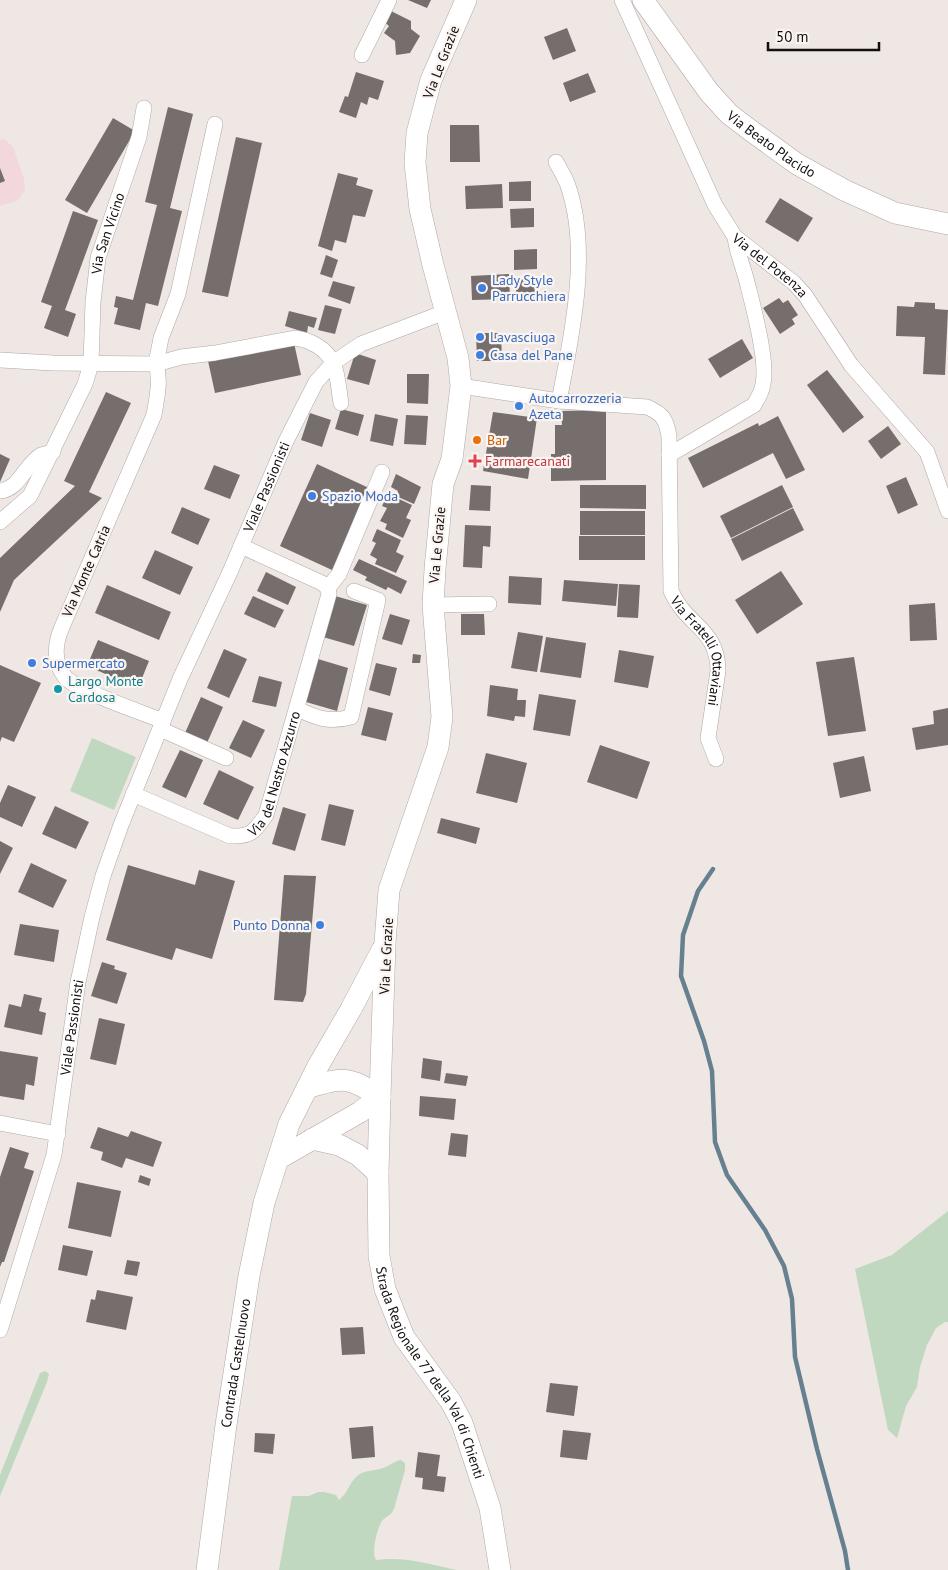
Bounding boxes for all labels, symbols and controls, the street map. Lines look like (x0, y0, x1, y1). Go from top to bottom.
scale bar (768, 20, 879, 52)
street label: Via Le Grazie (418, 23, 463, 102)
text: 50 m (776, 27, 809, 46)
street label: Via Beato Placido (723, 106, 819, 182)
street label: Via San Vicino (87, 190, 129, 276)
street label: Via del Potenza (728, 229, 812, 301)
place label: Lady Style Parrucchiera (492, 271, 566, 305)
marker: Lady Style Parrucchiera (476, 282, 488, 294)
place label: Lavasciuga (490, 328, 556, 346)
marker: Lavasciuga (474, 331, 486, 343)
place label: Casa del Pane (490, 346, 573, 364)
marker: Casa del Pane (474, 349, 486, 361)
place label: Autocarrozzeria Azeta (529, 389, 622, 423)
marker: Autocarrozzeria Azeta (513, 400, 525, 412)
place label: Bar (487, 431, 507, 449)
marker: Bar (471, 434, 483, 446)
street label: Viale Passionisti (239, 439, 294, 536)
place label: Farmarecanati (485, 452, 570, 470)
marker: Farmarecanati (469, 455, 481, 467)
place label: Spazio Moda (322, 487, 398, 505)
marker: Spazio Moda (306, 490, 318, 502)
street label: Via Le Grazie (425, 506, 449, 585)
street label: Via Monte Catria (57, 522, 114, 621)
street label: Via Fratelli Ottaviani (666, 592, 727, 707)
place label: Supermercato (42, 654, 125, 672)
marker: Supermercato (26, 657, 38, 669)
place label: Largo Monte Cardosa (68, 672, 143, 706)
marker: Largo Monte Cardosa (52, 683, 64, 695)
street label: Via del Nastro Azzurro (243, 709, 304, 841)
place label: Punto Donna (233, 916, 310, 934)
street label: Via Le Grazie (375, 917, 397, 996)
marker: Punto Donna (314, 919, 326, 931)
street label: Viale Passionisti (56, 978, 87, 1078)
street label: Strada Regionale 77 della Val di Chienti (372, 1265, 489, 1481)
street label: Contrada Castelnuovo (217, 1297, 254, 1429)

